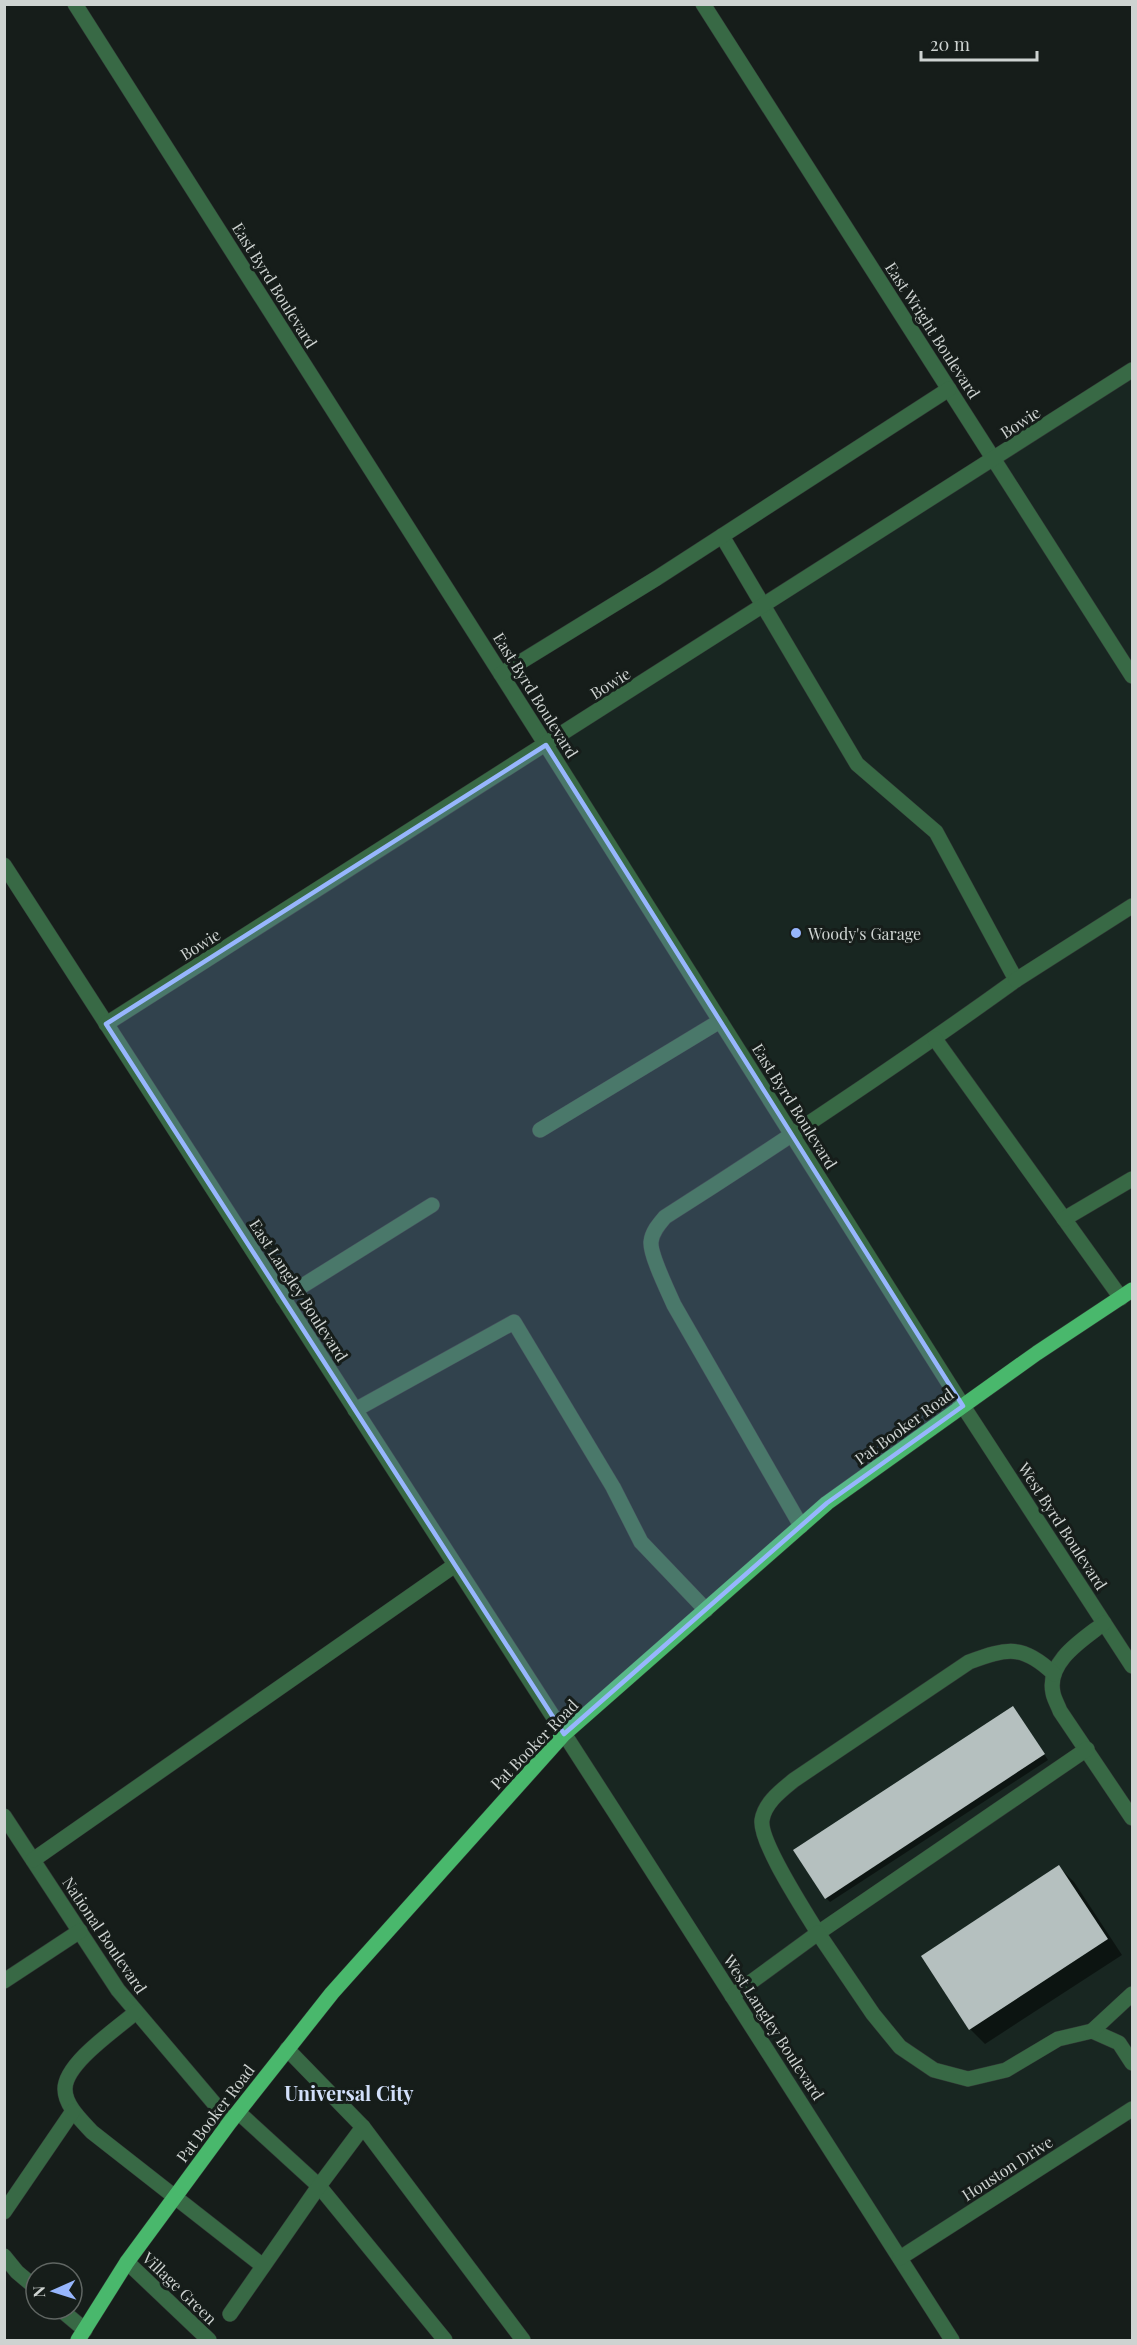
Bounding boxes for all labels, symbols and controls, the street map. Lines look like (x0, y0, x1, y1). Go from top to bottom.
scale bar (921, 24, 1036, 62)
text: 20 m (930, 32, 970, 56)
street label: East Byrd Boulevard (228, 218, 322, 352)
street label: East Wright Boulevard (881, 258, 985, 402)
street label: Bowie (996, 401, 1044, 443)
street label: East Byrd Boulevard (489, 628, 583, 762)
street label: Bowie (586, 663, 634, 703)
place label: Woody's Garage (807, 923, 921, 944)
street label: Bowie (176, 924, 224, 964)
marker: Woody's Garage (789, 926, 803, 940)
street label: East Byrd Boulevard (748, 1039, 842, 1173)
street label: East Langley Boulevard (245, 1215, 353, 1365)
street label: Pat Booker Road (850, 1383, 958, 1469)
street label: West Byrd Boulevard (1013, 1457, 1112, 1594)
street label: Pat Booker Road (486, 1694, 582, 1794)
street label: National Boulevard (58, 1873, 152, 1997)
street label: West Langley Boulevard (718, 1949, 829, 2104)
street label: Pat Booker Road (171, 2060, 259, 2166)
district label: Universal City (284, 2079, 414, 2106)
street label: Houston Drive (958, 2131, 1056, 2205)
street label: Village Green (138, 2247, 222, 2329)
north arrow (24, 2261, 84, 2321)
text: N (28, 2285, 49, 2298)

